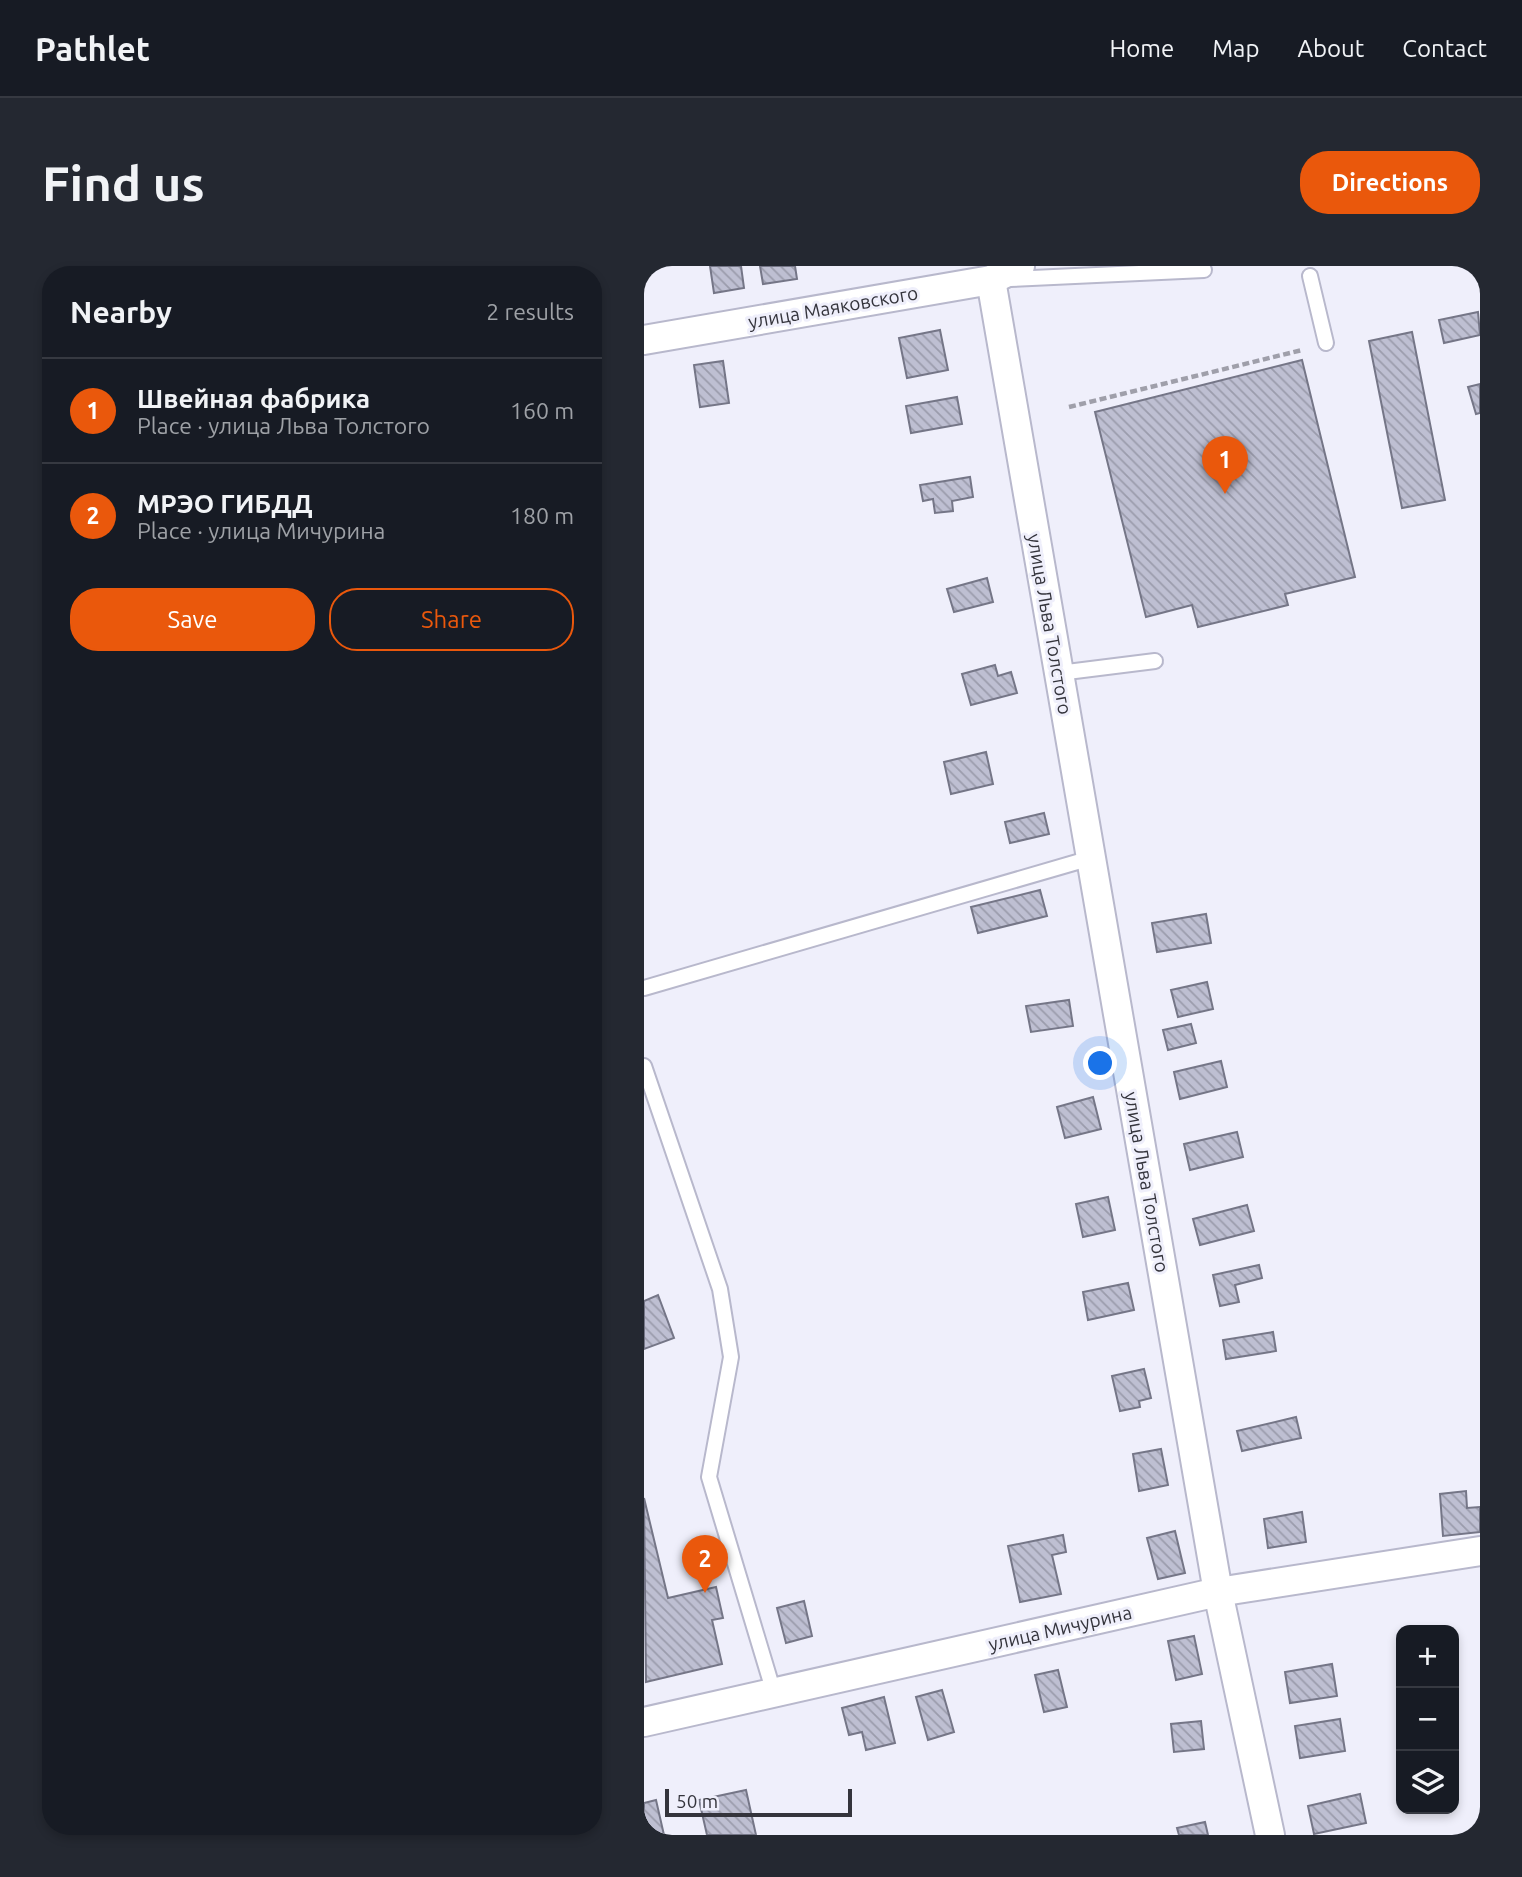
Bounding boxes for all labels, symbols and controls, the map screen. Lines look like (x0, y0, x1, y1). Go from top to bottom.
text: Pathlet (35, 30, 150, 67)
text: Home (1109, 35, 1174, 62)
text: Map (1212, 35, 1259, 62)
text: About (1297, 35, 1364, 62)
text: Contact (1402, 35, 1487, 62)
button: Directions (1300, 151, 1480, 214)
text: Find us (42, 155, 205, 210)
street label: улица Маяковского (746, 281, 920, 333)
text: Nearby (70, 295, 172, 329)
text: 2 results (486, 299, 574, 324)
text: Швейная фабрика (137, 384, 370, 413)
text: 1 (87, 398, 99, 423)
text: 160 m (510, 398, 574, 423)
text: Place · улица Льва Толстого (137, 413, 430, 438)
pin: 1 (1202, 436, 1248, 494)
text: МРЭО ГИБДД (137, 489, 313, 518)
text: 2 (87, 503, 99, 528)
text: 180 m (510, 503, 574, 528)
text: Place · улица Мичурина (137, 518, 385, 543)
street label: улица Льва Толстого (1023, 532, 1077, 716)
button: Save (70, 588, 315, 651)
button: Share (329, 588, 574, 651)
your location (1083, 1046, 1117, 1080)
street label: улица Льва Толстого (1120, 1090, 1174, 1274)
pin: 2 (682, 1535, 728, 1593)
street label: улица Мичурина (986, 1601, 1134, 1655)
map controls (1396, 1625, 1459, 1814)
button: + (1396, 1625, 1459, 1688)
button: − (1396, 1688, 1459, 1751)
button: layers (1396, 1751, 1459, 1814)
scale bar (665, 1786, 852, 1818)
text: 50 m (676, 1790, 718, 1812)

